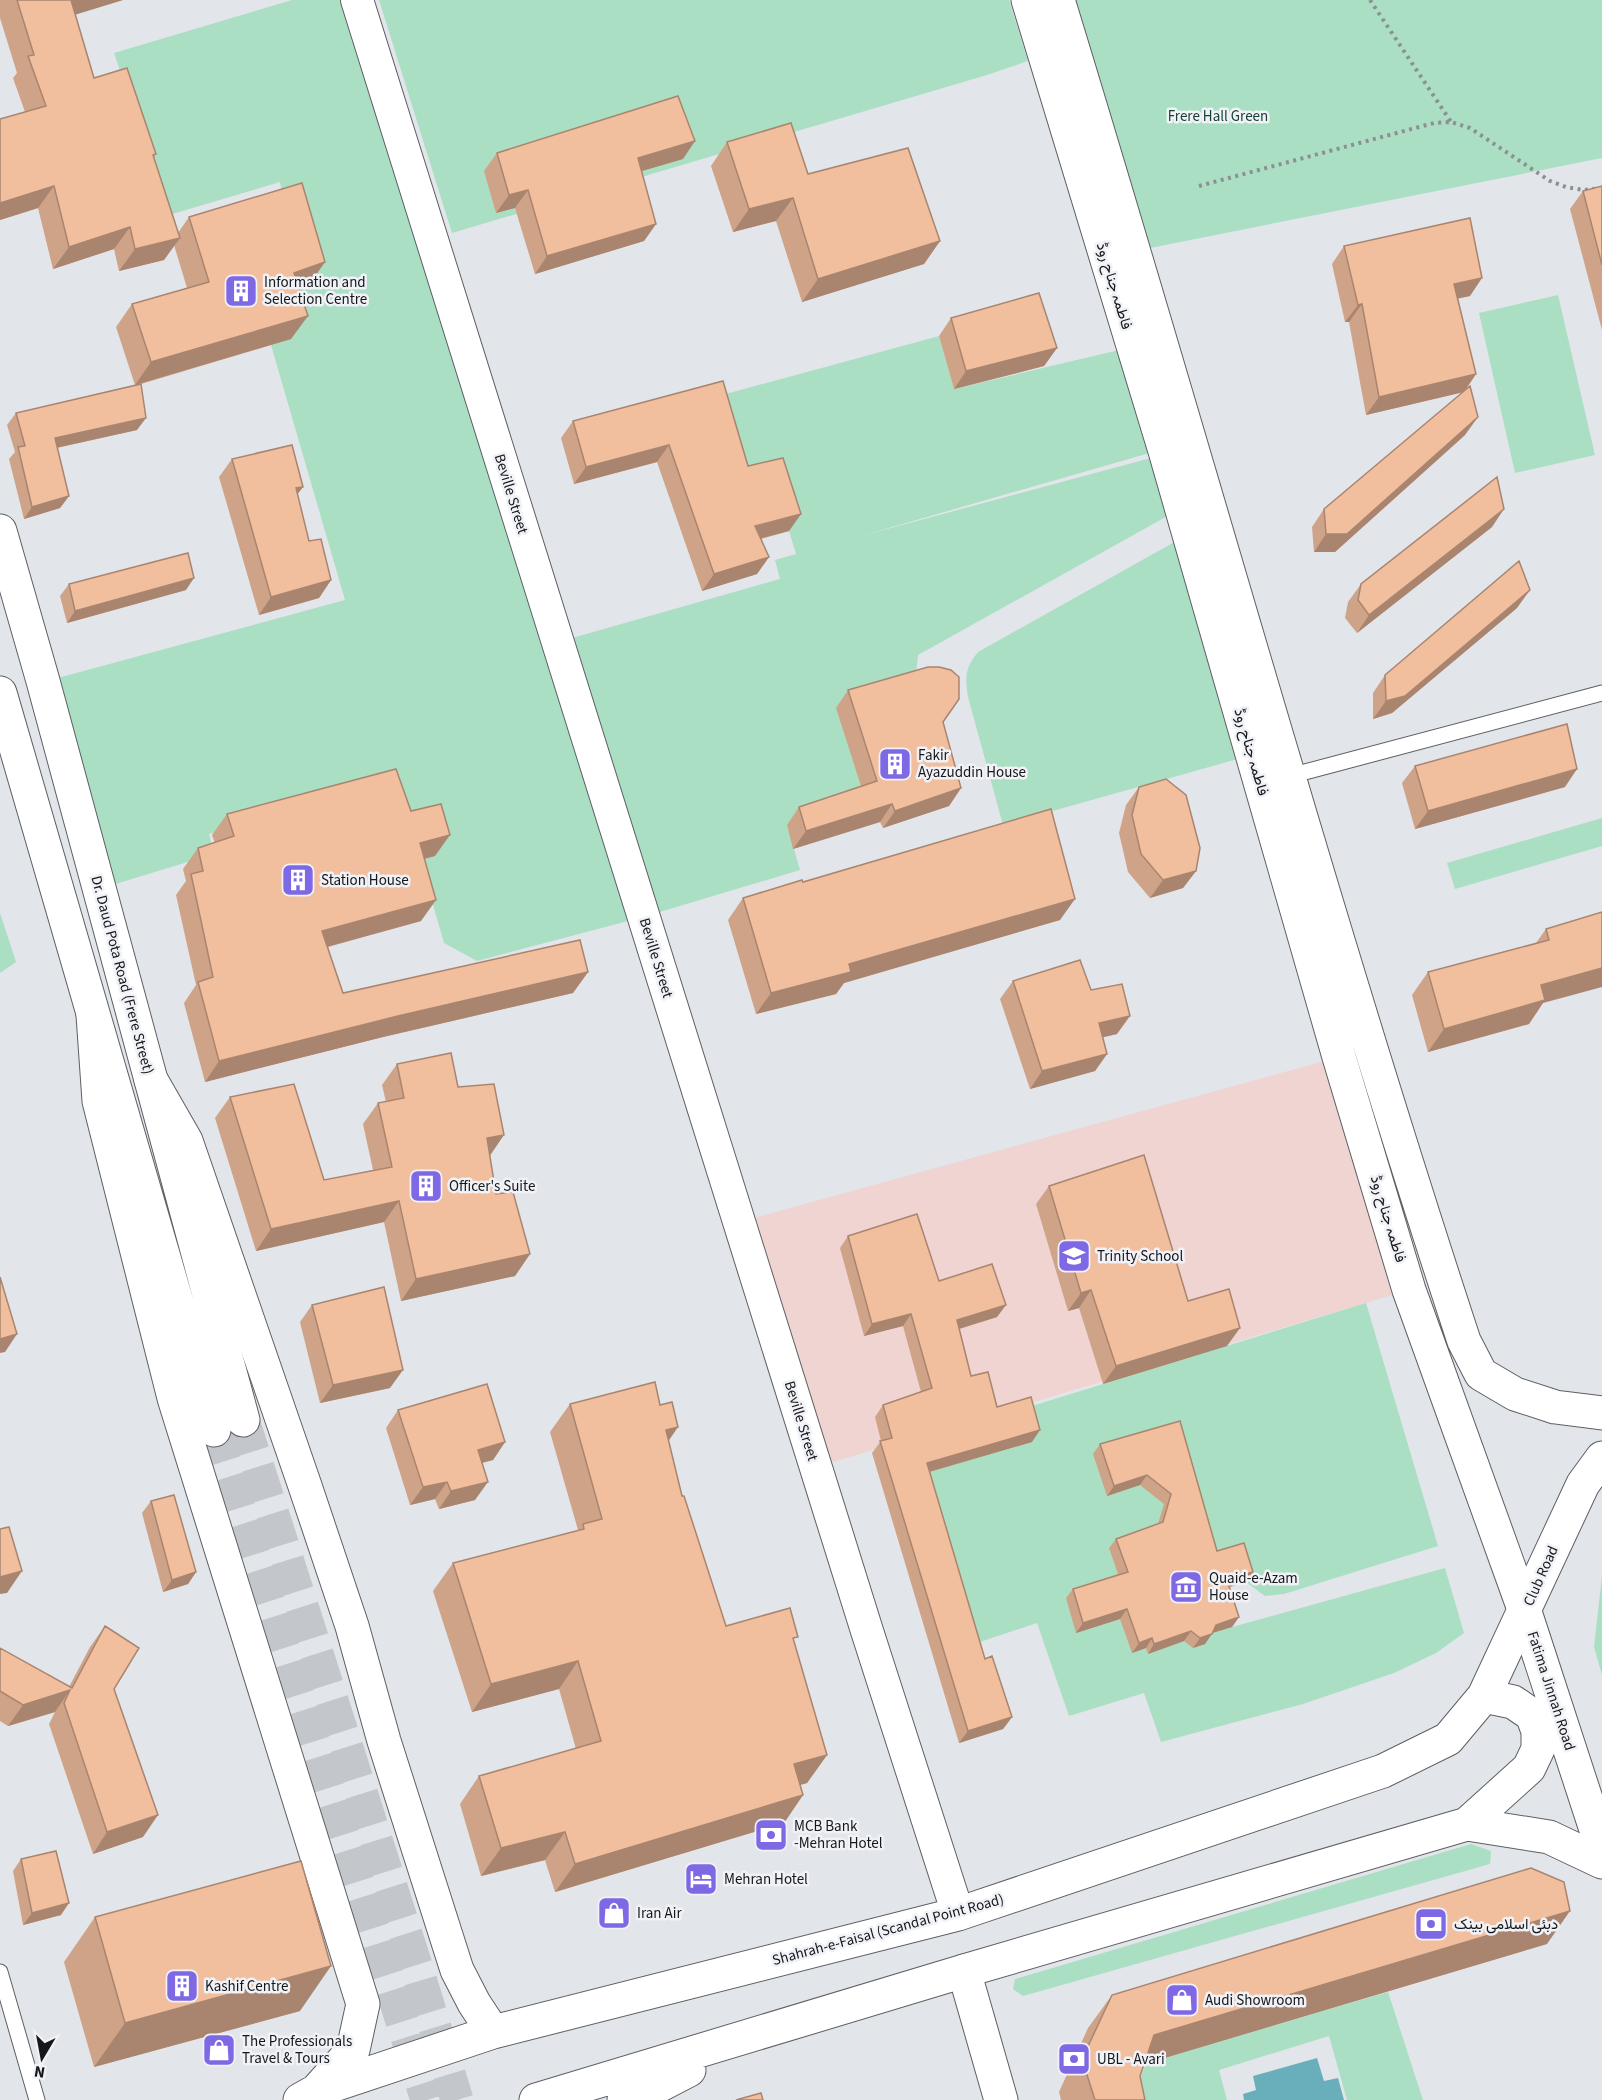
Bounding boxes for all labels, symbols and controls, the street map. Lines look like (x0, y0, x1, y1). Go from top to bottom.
park label: Frere Hall Green (1168, 106, 1268, 127)
street label: فاطمہ جناح روڈ (1091, 240, 1137, 332)
place label: Information and Selection Centre (264, 272, 367, 310)
building icon: Information and Selection Centre (223, 273, 259, 309)
street label: Beville Street (489, 451, 533, 537)
street label: فاطمہ جناح روڈ (1229, 706, 1274, 798)
place label: Fakir Ayazuddin House (918, 745, 1026, 783)
building icon: Fakir Ayazuddin House (877, 746, 913, 782)
building icon: Station House (280, 862, 316, 898)
place label: Station House (321, 870, 409, 891)
street label: Dr. Daud Pota Road (Frere Street) (85, 873, 159, 1077)
street label: Beville Street (634, 915, 678, 1001)
building icon: Officer's Suite (408, 1168, 444, 1204)
street label: فاطمہ جناح روڈ (1365, 1173, 1411, 1265)
place label: Officer's Suite (449, 1176, 535, 1197)
school or university icon: Trinity School (1056, 1238, 1092, 1274)
place label: Trinity School (1097, 1246, 1183, 1267)
street label: Beville Street (779, 1378, 823, 1464)
street label: Club Road (1518, 1542, 1564, 1610)
place label: Quaid-e-Azam House (1209, 1568, 1298, 1606)
museum icon: Quaid-e-Azam House (1168, 1569, 1204, 1605)
street label: Fatima Jinnah Road (1522, 1629, 1580, 1753)
place label: MCB Bank -Mehran Hotel (794, 1816, 883, 1854)
bank icon: MCB Bank -Mehran Hotel (753, 1817, 789, 1853)
hotel icon: Mehran Hotel (683, 1861, 719, 1897)
place label: Mehran Hotel (724, 1869, 808, 1890)
street label: Shahrah-e-Faisal (Scandal Point Road) (770, 1889, 1006, 1971)
shop icon: Iran Air (596, 1895, 632, 1931)
place label: Iran Air (637, 1903, 682, 1924)
bank icon: دبئی اسلامی بینک (1413, 1906, 1449, 1942)
place label: دبئی اسلامی بینک (1454, 1914, 1558, 1935)
building icon: Kashif Centre (164, 1968, 200, 2004)
place label: Kashif Centre (205, 1976, 289, 1997)
shop icon: Audi Showroom (1164, 1982, 1200, 2018)
place label: Audi Showroom (1205, 1990, 1305, 2011)
north arrow (12, 2028, 72, 2088)
place label: The Professionals Travel & Tours (242, 2031, 352, 2069)
shop icon: The Professionals Travel & Tours (201, 2032, 237, 2068)
bank icon: UBL - Avari (1056, 2041, 1092, 2077)
place label: UBL - Avari (1097, 2049, 1165, 2070)
text: N (32, 2060, 47, 2084)

